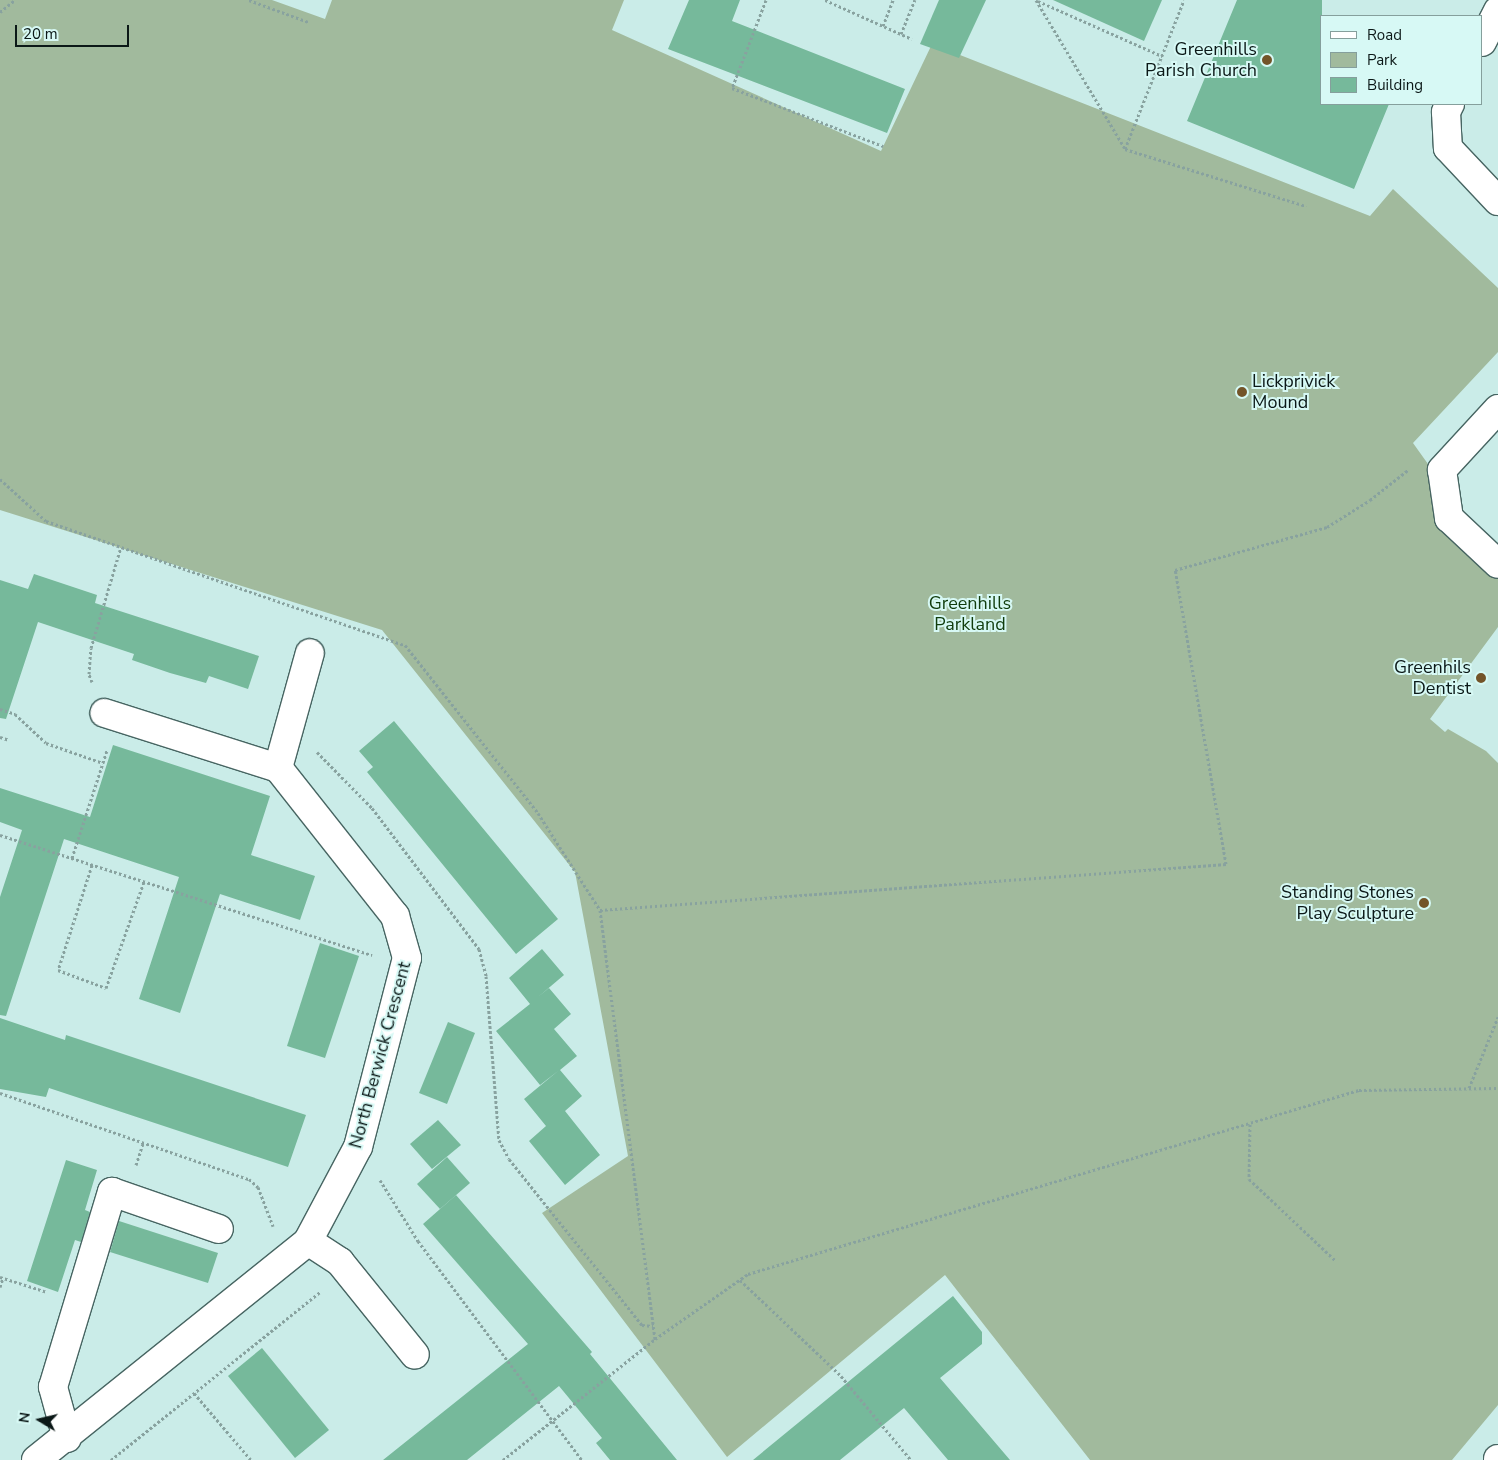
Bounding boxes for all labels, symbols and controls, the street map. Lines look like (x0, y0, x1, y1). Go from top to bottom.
scale bar (18, 15, 131, 47)
legend (1320, 15, 1483, 105)
text: 20 m (23, 24, 58, 44)
text: Road (1367, 25, 1402, 45)
place label: Greenhills Parish Church (1145, 39, 1257, 82)
text: Park (1367, 50, 1397, 70)
marker: Greenhills Parish Church (1261, 54, 1273, 66)
text: Building (1367, 75, 1423, 95)
place label: Lickprivick Mound (1252, 371, 1335, 414)
marker: Lickprivick Mound (1236, 386, 1248, 398)
park label: Greenhills Parkland (929, 593, 1011, 636)
place label: Greenhils Dentist (1394, 657, 1471, 700)
marker: Greenhils Dentist (1475, 672, 1487, 684)
place label: Standing Stones Play Sculpture (1281, 882, 1414, 924)
marker: Standing Stones Play Sculpture (1418, 897, 1430, 909)
street label: North Berwick Crescent (345, 959, 415, 1151)
north arrow (15, 1395, 65, 1445)
text: N (14, 1411, 35, 1424)

